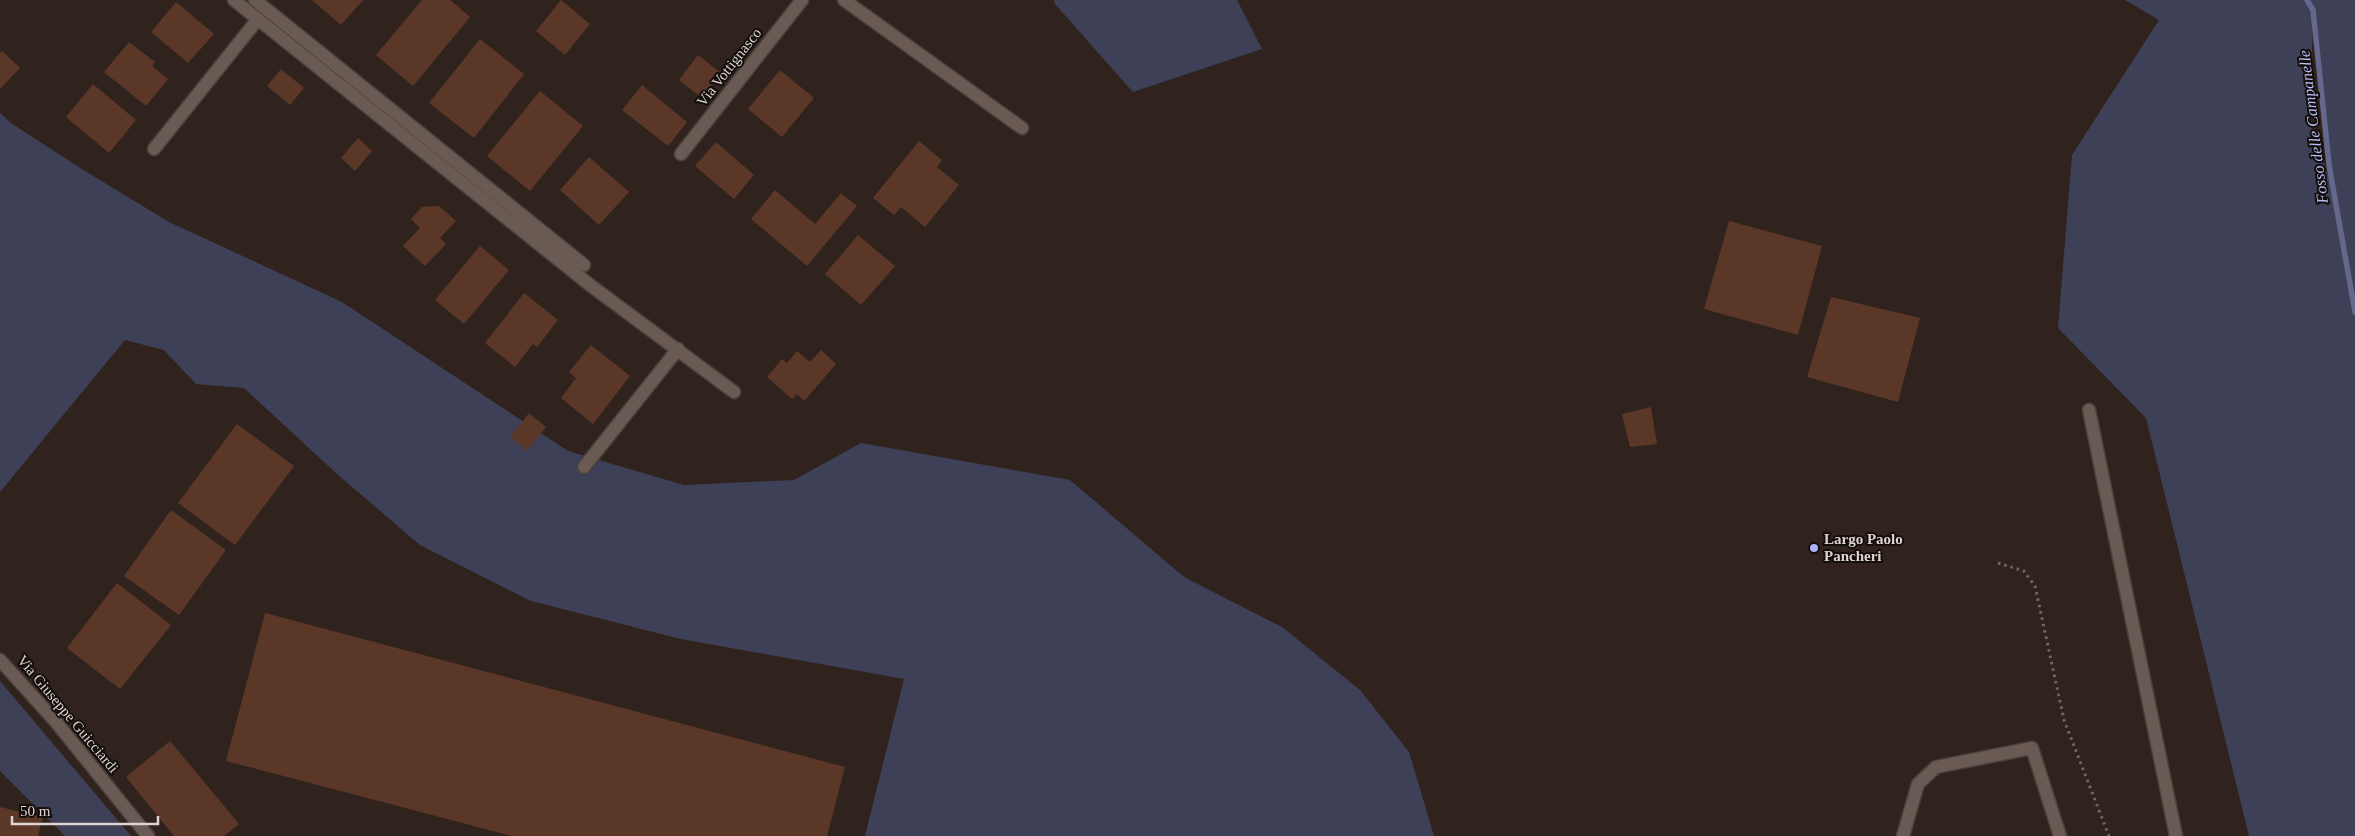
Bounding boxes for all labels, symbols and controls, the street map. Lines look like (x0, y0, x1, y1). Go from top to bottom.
street label: Via Vottignasco (694, 25, 764, 109)
water label: Fosso delle Campanelle (2295, 49, 2332, 206)
place label: Largo Paolo Pancheri (1824, 531, 1903, 564)
marker: Largo Paolo Pancheri (1808, 542, 1820, 554)
street label: Via Giuseppe Guicciardi (14, 652, 122, 776)
scale bar (12, 794, 159, 826)
text: 50 m (20, 803, 51, 819)

